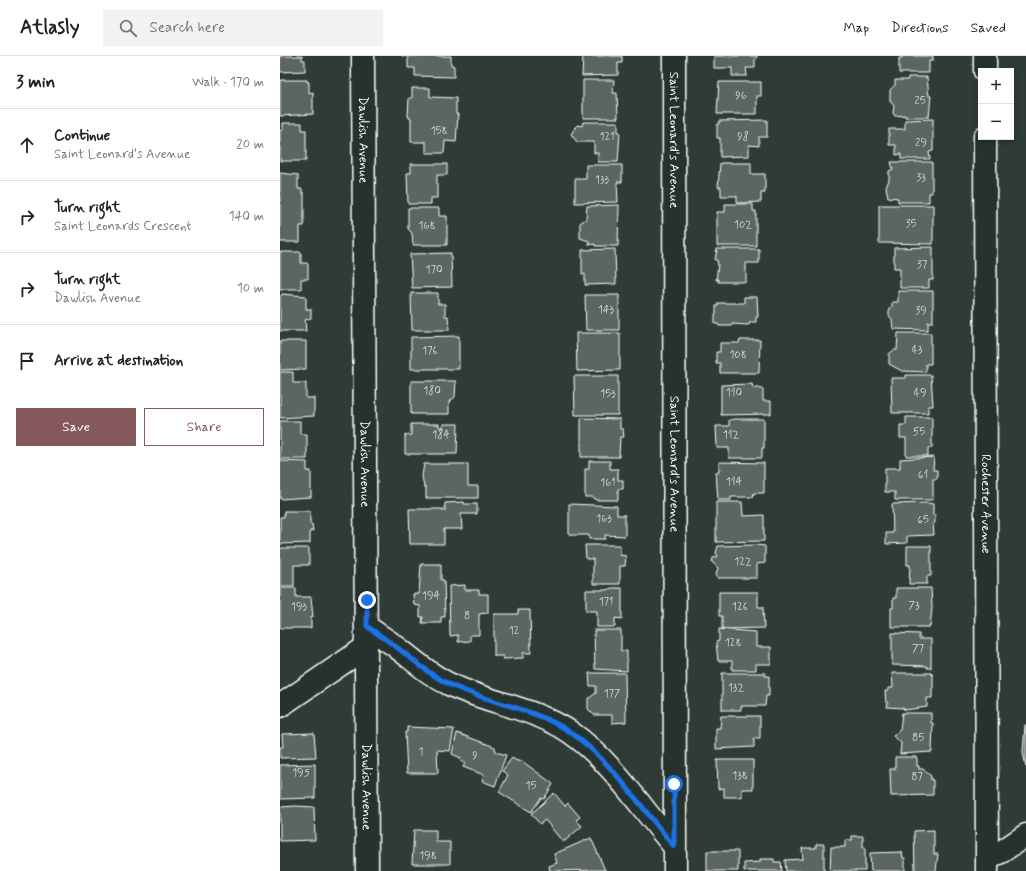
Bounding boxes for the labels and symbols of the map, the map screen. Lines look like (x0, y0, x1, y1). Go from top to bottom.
street label: Saint Leonard's Avenue (666, 72, 683, 208)
house number: 96 (735, 89, 747, 103)
house number: 25 (914, 94, 926, 108)
street label: Dawlish Avenue (355, 97, 372, 183)
house number: 158 (431, 124, 447, 138)
house number: 121 (599, 130, 615, 144)
house number: 98 (737, 130, 749, 144)
house number: 29 (915, 136, 927, 150)
house number: 33 (916, 171, 926, 185)
house number: 133 (595, 173, 610, 187)
house number: 35 (906, 217, 917, 231)
house number: 102 (734, 218, 752, 232)
house number: 168 (419, 219, 436, 233)
house number: 37 (917, 258, 928, 272)
house number: 170 (425, 263, 443, 277)
house number: 143 (598, 303, 615, 317)
house number: 39 (915, 304, 927, 318)
house number: 43 (911, 343, 923, 357)
house number: 176 (422, 344, 438, 358)
house number: 108 (729, 348, 747, 362)
house number: 180 (423, 384, 441, 398)
house number: 110 (726, 386, 742, 400)
house number: 49 (914, 386, 926, 400)
house number: 153 (600, 387, 616, 401)
street label: Saint Leonard's Avenue (666, 396, 683, 532)
street label: Dawlish Avenue (356, 421, 374, 507)
house number: 55 (913, 425, 925, 439)
house number: 184 (432, 428, 450, 442)
house number: 112 (723, 428, 740, 442)
street label: Rochester Avenue (977, 454, 995, 554)
house number: 61 (918, 468, 928, 482)
house number: 114 (726, 475, 743, 489)
house number: 161 (600, 476, 616, 490)
house number: 163 (596, 512, 612, 526)
house number: 65 (917, 513, 929, 527)
house number: 122 (734, 555, 752, 569)
house number: 194 (422, 589, 440, 603)
route end (358, 591, 376, 609)
house number: 171 (599, 595, 613, 609)
house number: 73 (908, 599, 920, 613)
house number: 193 (291, 600, 307, 614)
house number: 126 (732, 600, 748, 614)
house number: 8 (464, 609, 470, 623)
house number: 12 (509, 624, 520, 638)
house number: 128 (725, 636, 741, 650)
house number: 77 (912, 642, 925, 656)
house number: 132 (728, 681, 744, 695)
house number: 177 (604, 687, 620, 701)
house number: 85 (912, 731, 924, 745)
street label: Dawlish Avenue (358, 743, 375, 830)
house number: 1 (419, 745, 424, 759)
house number: 9 (472, 749, 478, 763)
house number: 195 (292, 766, 310, 780)
house number: 138 (732, 769, 748, 783)
house number: 87 (911, 770, 923, 784)
route start (665, 775, 683, 793)
house number: 15 (526, 779, 537, 793)
house number: 198 (419, 849, 437, 863)

